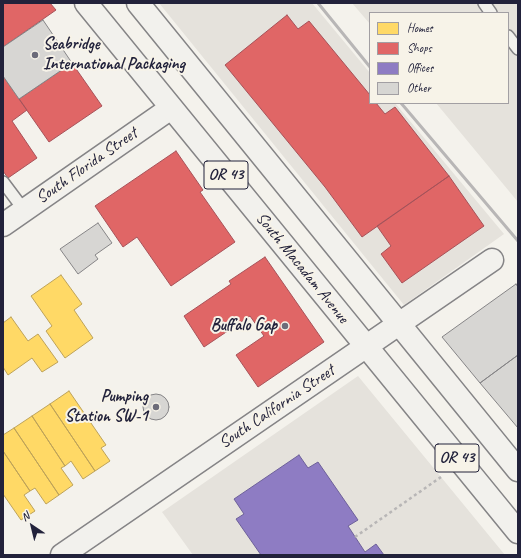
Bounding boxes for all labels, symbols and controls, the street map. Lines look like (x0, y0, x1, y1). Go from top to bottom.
legend (369, 12, 509, 104)
text: Homes (407, 20, 433, 36)
place label: Seabridge International Packaging (43, 35, 185, 75)
text: Shops (407, 40, 432, 56)
marker: Seabridge International Packaging (30, 50, 40, 60)
text: Offices (407, 60, 433, 76)
text: Other (407, 80, 431, 96)
street label: South Florida Street (32, 124, 142, 208)
road number: OR 43 (204, 161, 248, 189)
street label: South Macadam Avenue (251, 208, 353, 328)
place label: Buffalo Gap (211, 316, 277, 336)
marker: Buffalo Gap (280, 321, 290, 331)
street label: South California Street (215, 361, 339, 453)
place label: Pumping Station SW-1 (65, 387, 148, 427)
marker: Pumping Station SW-1 (151, 402, 161, 412)
road number: OR 43 (435, 444, 479, 472)
north arrow (12, 506, 52, 546)
text: N (18, 508, 32, 524)

